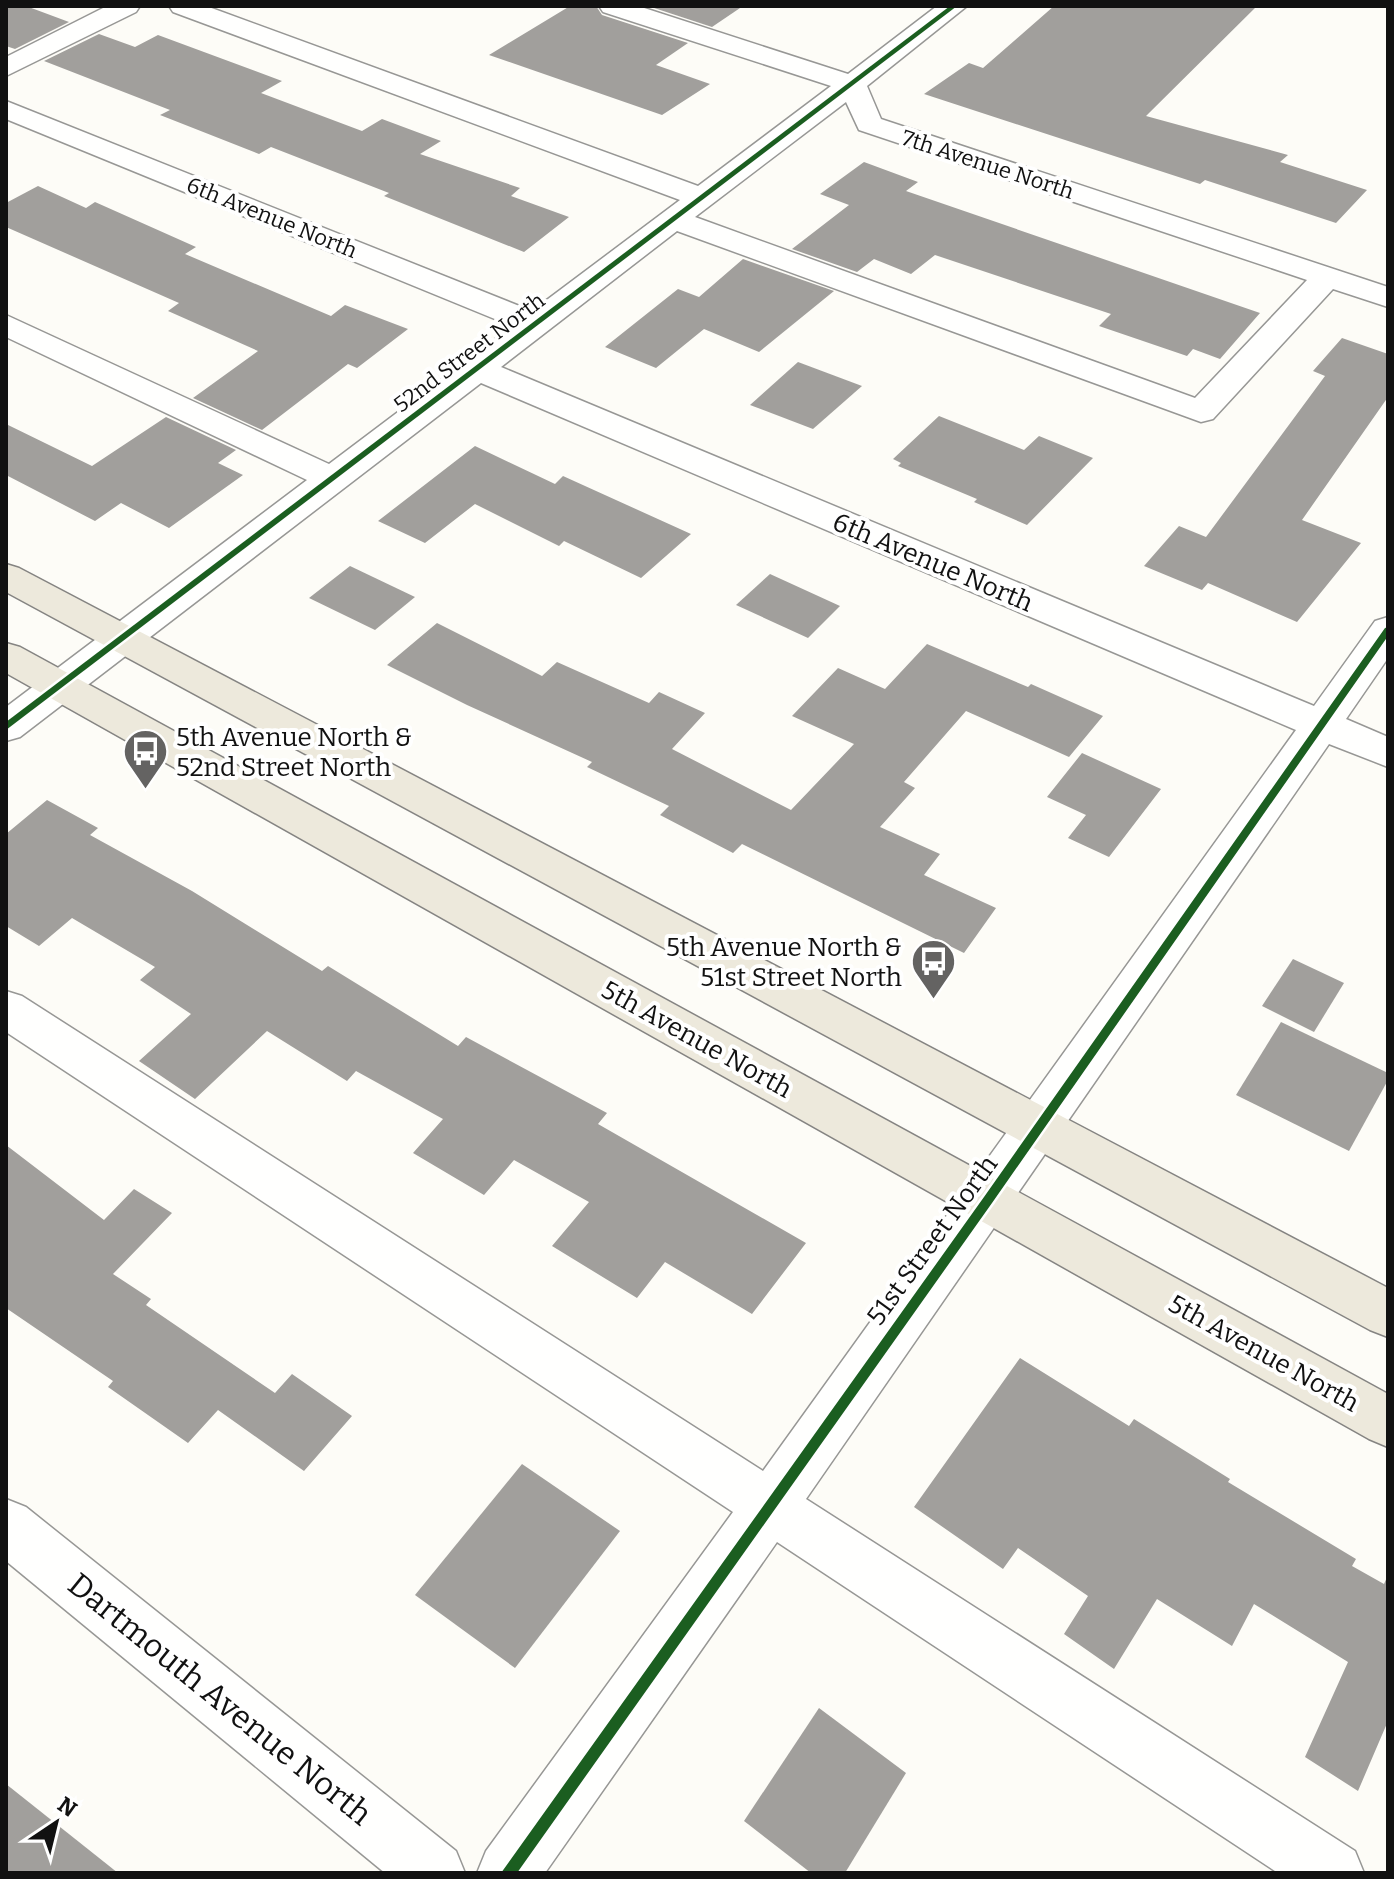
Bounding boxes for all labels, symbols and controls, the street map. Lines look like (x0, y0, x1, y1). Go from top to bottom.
street label: 7th Avenue North (898, 124, 1078, 205)
street label: 6th Avenue North (183, 171, 361, 264)
street label: 52nd Street North (388, 287, 550, 418)
street label: 6th Avenue North (828, 506, 1038, 619)
place label: 5th Avenue North & 52nd Street North (176, 722, 412, 783)
bus stop icon: 5th Avenue North & 52nd Street North (121, 728, 169, 791)
place label: 5th Avenue North & 51st Street North (666, 932, 902, 993)
bus stop icon: 5th Avenue North & 51st Street North (909, 938, 957, 1001)
street label: 5th Avenue North (596, 974, 797, 1105)
street label: 51st Street North (861, 1150, 1004, 1331)
street label: 5th Avenue North (1163, 1288, 1364, 1419)
street label: Dartmouth Avenue North (61, 1565, 379, 1833)
north arrow (16, 1783, 96, 1863)

